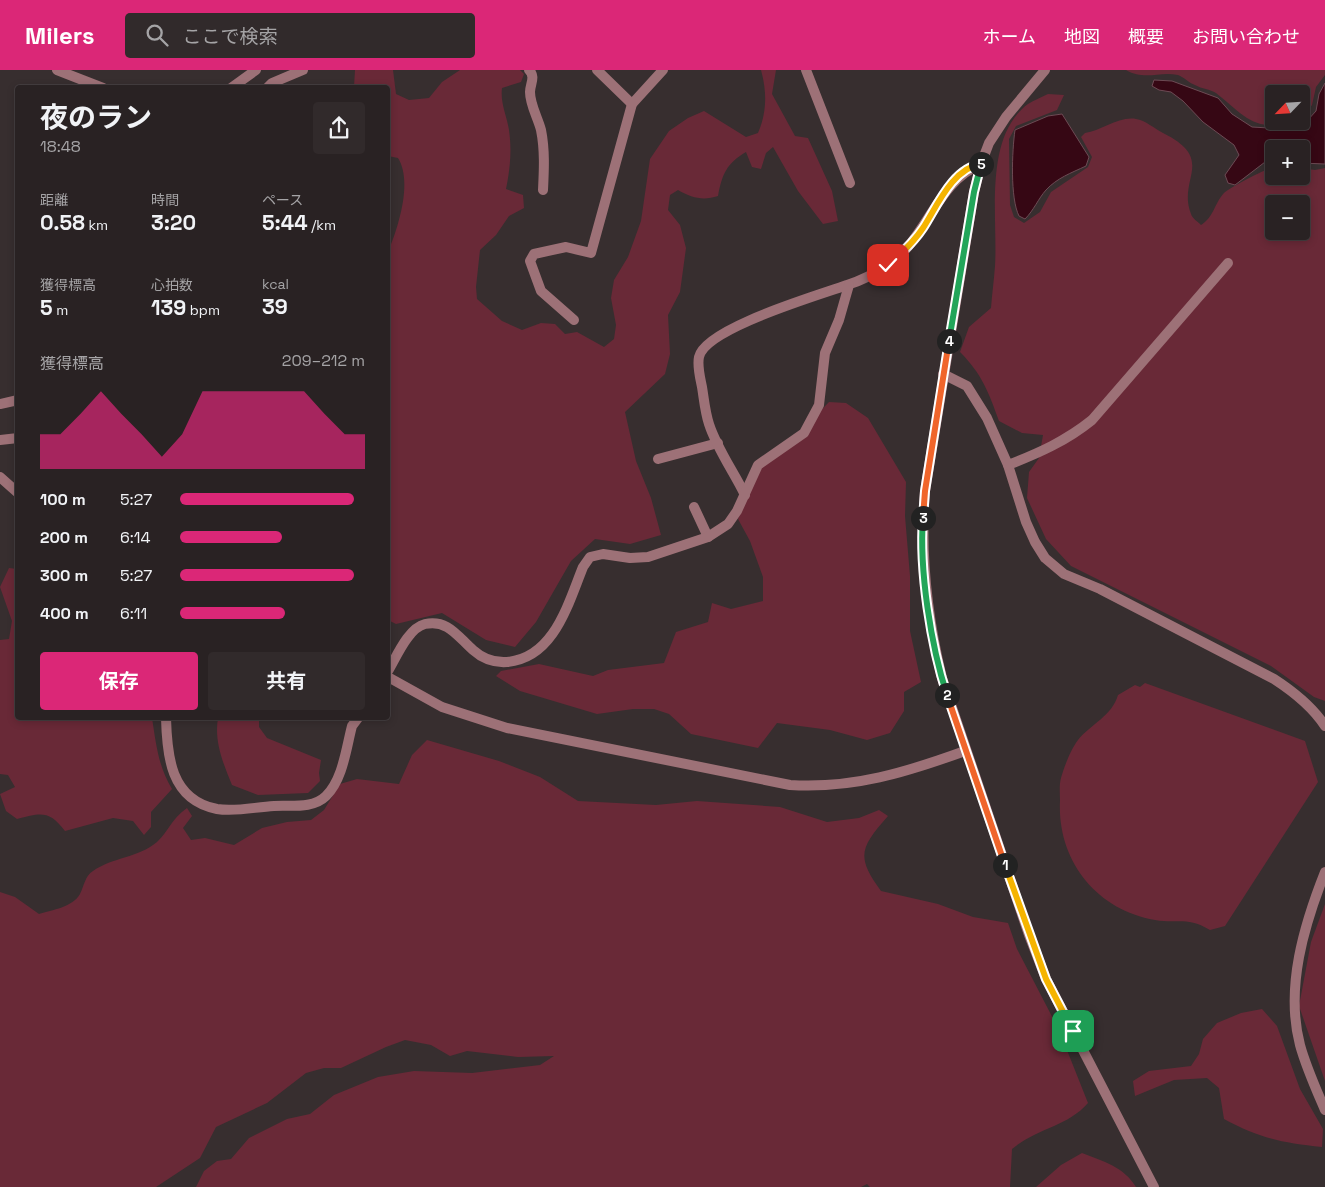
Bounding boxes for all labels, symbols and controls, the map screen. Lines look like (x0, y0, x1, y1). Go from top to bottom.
search box (125, 13, 475, 58)
text: Milers (25, 20, 95, 51)
icon: search (143, 21, 171, 49)
text: ここで検索 (183, 24, 278, 49)
text: ホーム (983, 25, 1036, 48)
text: 地図 (1064, 25, 1100, 48)
text: 概要 (1128, 25, 1164, 48)
text: お問い合わせ (1192, 25, 1300, 48)
north arrow (1265, 85, 1310, 130)
map controls (1265, 85, 1310, 240)
text: 夜のラン (40, 99, 152, 135)
button: share (313, 102, 365, 154)
text: 18:48 (40, 136, 81, 157)
button: + (1265, 140, 1310, 185)
pin: 5 (968, 152, 994, 176)
text: 5 (977, 155, 986, 173)
text: 距離 (40, 191, 68, 209)
text: 時間 (151, 191, 179, 209)
text: ペース (262, 191, 303, 209)
button: − (1265, 195, 1310, 240)
text: 0.58 (40, 209, 85, 236)
text: 3:20 (151, 209, 196, 236)
text: 5:44 (262, 209, 308, 236)
text: km (85, 216, 108, 234)
text: /km (308, 216, 336, 234)
pin (867, 244, 909, 286)
icon: check (874, 251, 902, 279)
text: kcal (262, 275, 289, 293)
text: 獲得標高 (40, 276, 96, 294)
text: 心拍数 (151, 276, 193, 294)
text: 39 (262, 293, 288, 320)
text: 5 (40, 294, 53, 321)
text: 139 (151, 294, 186, 321)
text: m (53, 301, 68, 319)
text: bpm (186, 301, 220, 319)
pin: 4 (936, 328, 962, 354)
text: 4 (945, 332, 954, 350)
text: 209–212 m (282, 350, 365, 371)
text: 獲得標高 (40, 353, 104, 374)
text: 100 m (40, 489, 86, 510)
text: 5:27 (120, 489, 152, 510)
pin: 3 (910, 506, 936, 530)
text: 3 (919, 509, 928, 527)
text: 200 m (40, 527, 88, 548)
text: 6:14 (120, 527, 151, 548)
text: 300 m (40, 565, 88, 586)
text: 5:27 (120, 565, 152, 586)
text: 400 m (40, 603, 89, 624)
text: 6:11 (120, 603, 147, 624)
button: 保存 (40, 652, 198, 710)
button: 共有 (208, 652, 365, 710)
pin: 2 (934, 682, 960, 708)
text: 2 (943, 686, 952, 704)
pin: 1 (992, 852, 1018, 878)
text: 1 (1002, 856, 1009, 874)
pin (1052, 1010, 1094, 1052)
icon: arrive (1059, 1017, 1087, 1045)

